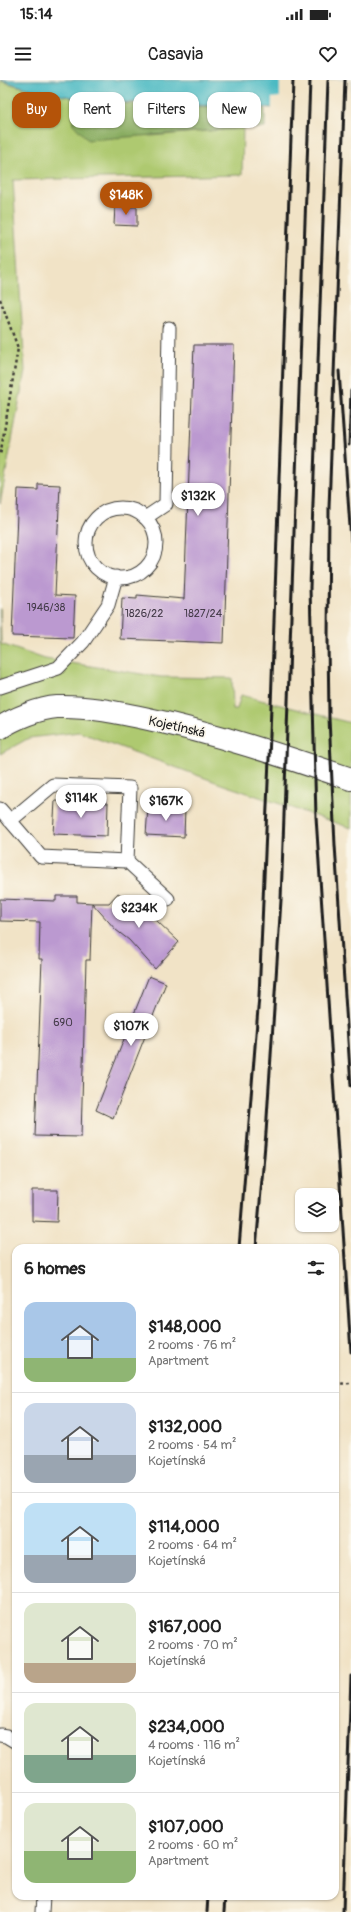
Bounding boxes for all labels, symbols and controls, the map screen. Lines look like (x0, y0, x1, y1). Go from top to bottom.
text: 15:14 (20, 5, 53, 24)
icon: menu (12, 43, 34, 65)
text: Casavia (148, 43, 203, 66)
icon: heart (317, 43, 339, 65)
chip: Buy (12, 92, 61, 128)
chip: Rent (69, 92, 125, 128)
chip: Filters (133, 92, 199, 128)
chip: New (207, 92, 261, 128)
pin: $148K (98, 182, 154, 216)
text: $148K (109, 187, 143, 203)
pin: $132K (170, 483, 226, 517)
text: $132K (181, 488, 215, 504)
house number: 1946/38 (27, 601, 66, 614)
house number: 1826/22 (125, 607, 163, 620)
house number: 1827/24 (184, 607, 223, 620)
street label: Kojetínská (147, 713, 207, 741)
pin: $114K (53, 785, 109, 819)
pin: $167K (138, 788, 194, 822)
text: $114K (65, 790, 97, 806)
text: $167K (149, 793, 183, 809)
pin: $234K (111, 895, 167, 929)
text: $234K (121, 900, 157, 916)
pin: $107K (103, 1013, 159, 1047)
house number: 690 (53, 1016, 73, 1029)
text: $107K (113, 1018, 149, 1034)
map controls (295, 1188, 339, 1232)
button: layers (295, 1188, 339, 1232)
icon: filters (305, 1257, 327, 1279)
text: 6 homes (24, 1258, 85, 1279)
text: $148,000 (148, 1316, 221, 1337)
icon: home (56, 1318, 104, 1366)
text: 2 rooms · 76 m² (148, 1337, 236, 1353)
text: Apartment (148, 1353, 209, 1369)
text: $132,000 (148, 1416, 222, 1437)
icon: home (56, 1419, 104, 1467)
text: 2 rooms · 54 m² (148, 1437, 236, 1453)
text: Kojetínská (148, 1453, 206, 1469)
text: $114,000 (148, 1516, 220, 1537)
icon: home (56, 1519, 104, 1567)
text: 2 rooms · 64 m² (148, 1537, 237, 1553)
text: Kojetínská (148, 1553, 206, 1569)
text: $167,000 (148, 1616, 222, 1637)
icon: home (56, 1619, 104, 1667)
text: 2 rooms · 70 m² (148, 1637, 238, 1653)
text: Kojetínská (148, 1653, 206, 1669)
text: $234,000 (148, 1716, 225, 1737)
icon: home (56, 1719, 104, 1767)
text: 4 rooms · 116 m² (148, 1737, 240, 1753)
text: Kojetínská (148, 1753, 206, 1769)
text: $107,000 (148, 1816, 224, 1837)
icon: home (56, 1819, 104, 1867)
text: 2 rooms · 60 m² (148, 1837, 238, 1853)
text: Apartment (148, 1853, 209, 1869)

